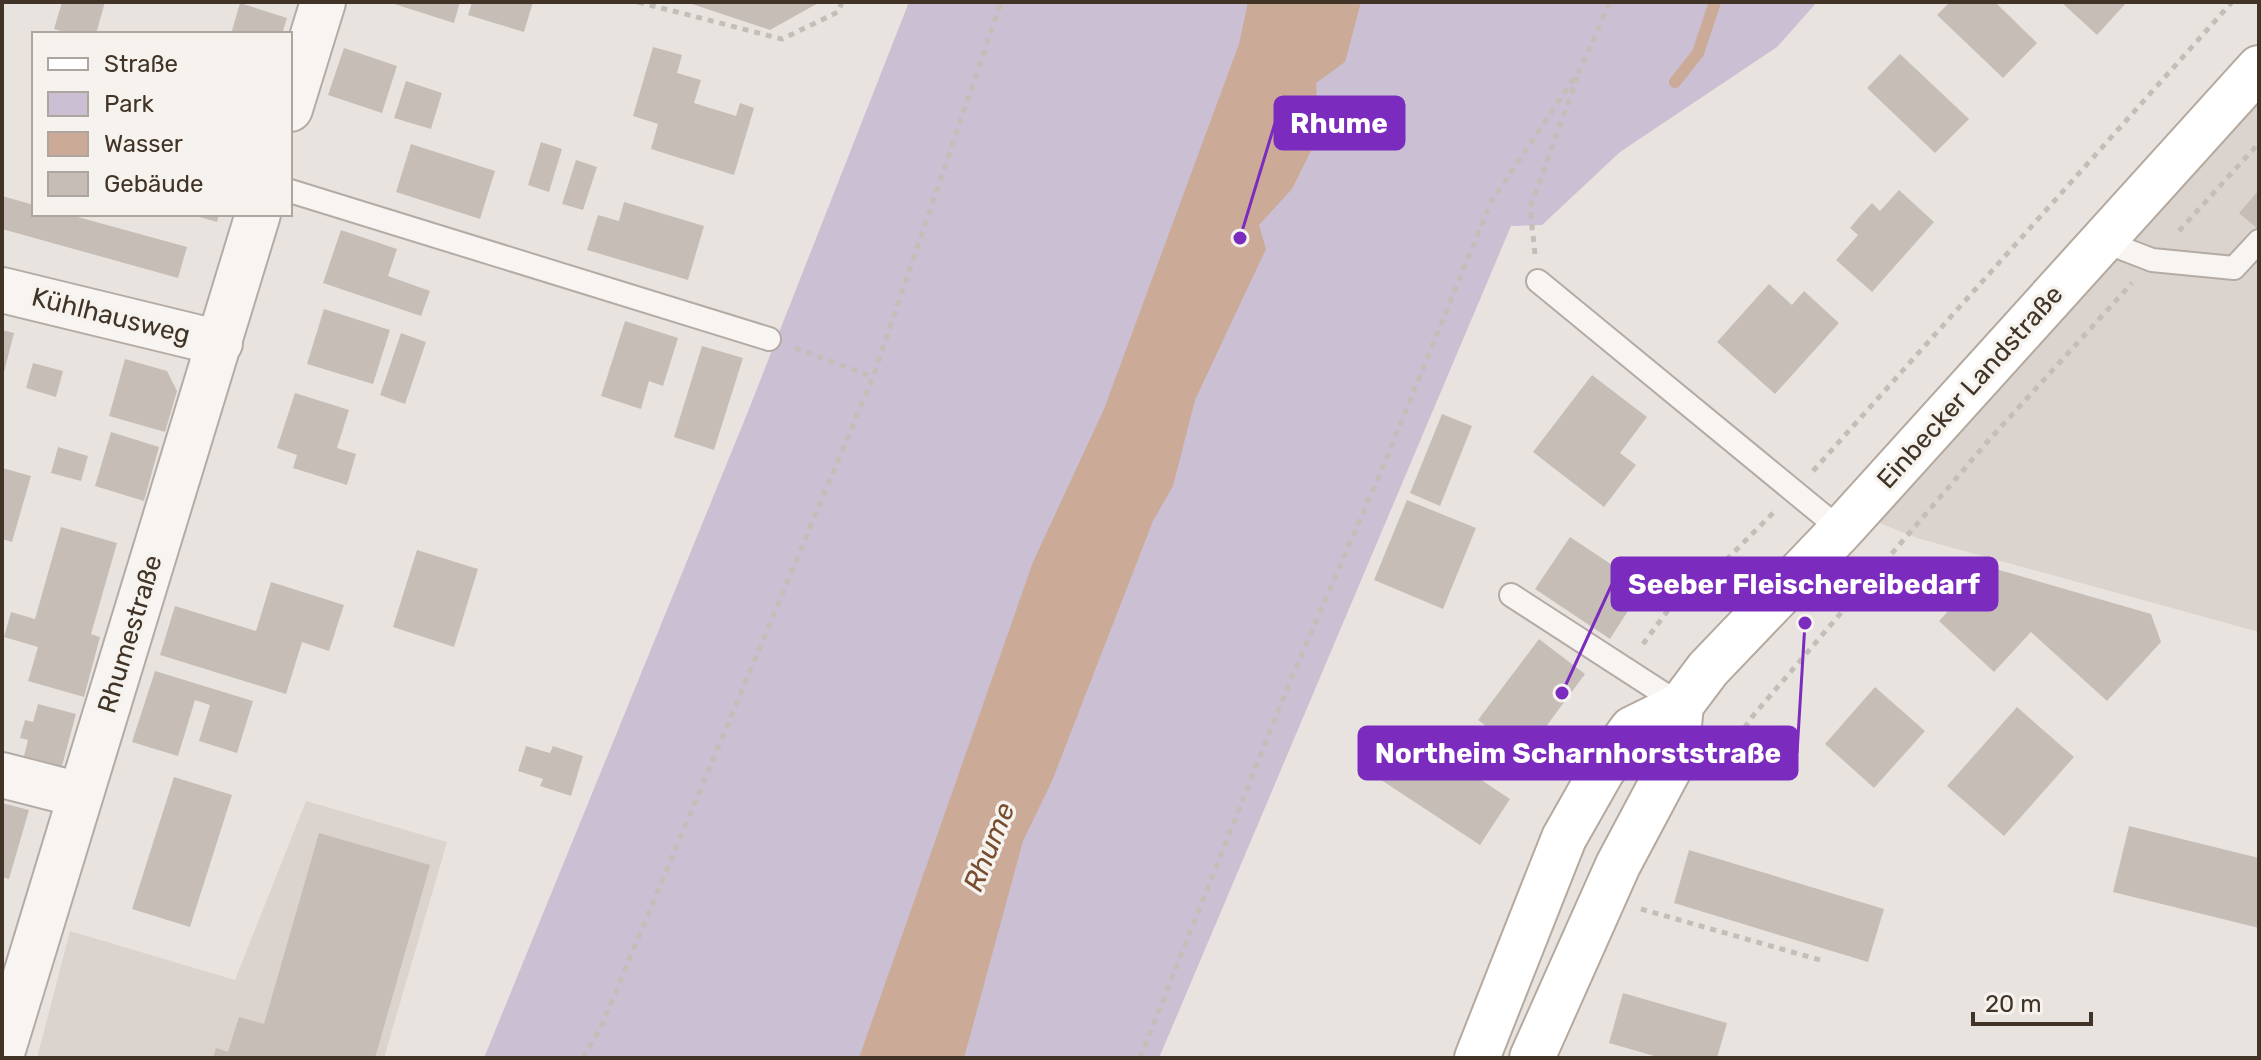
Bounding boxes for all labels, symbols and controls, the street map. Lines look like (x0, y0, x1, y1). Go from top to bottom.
legend (32, 32, 292, 216)
text: Straße (104, 50, 178, 78)
text: Park (104, 90, 155, 118)
callout: Rhume (1275, 97, 1404, 149)
text: Rhume (1290, 107, 1388, 140)
text: Wasser (104, 130, 183, 158)
text: Gebäude (104, 170, 203, 198)
street label: Einbecker Landstraße (1871, 279, 2069, 495)
street label: Kühlhausweg (29, 281, 193, 351)
street label: Rhumestraße (91, 551, 169, 717)
callout: Seeber Fleischereibedarf (1612, 558, 1997, 610)
text: Seeber Fleischereibedarf (1628, 568, 1981, 601)
callout: Northeim Scharnhorststraße (1359, 727, 1797, 779)
text: Northeim Scharnhorststraße (1375, 737, 1781, 770)
water label: Rhume (956, 797, 1022, 896)
scale bar (1973, 976, 2091, 1026)
text: 20 m (1985, 990, 2042, 1018)

